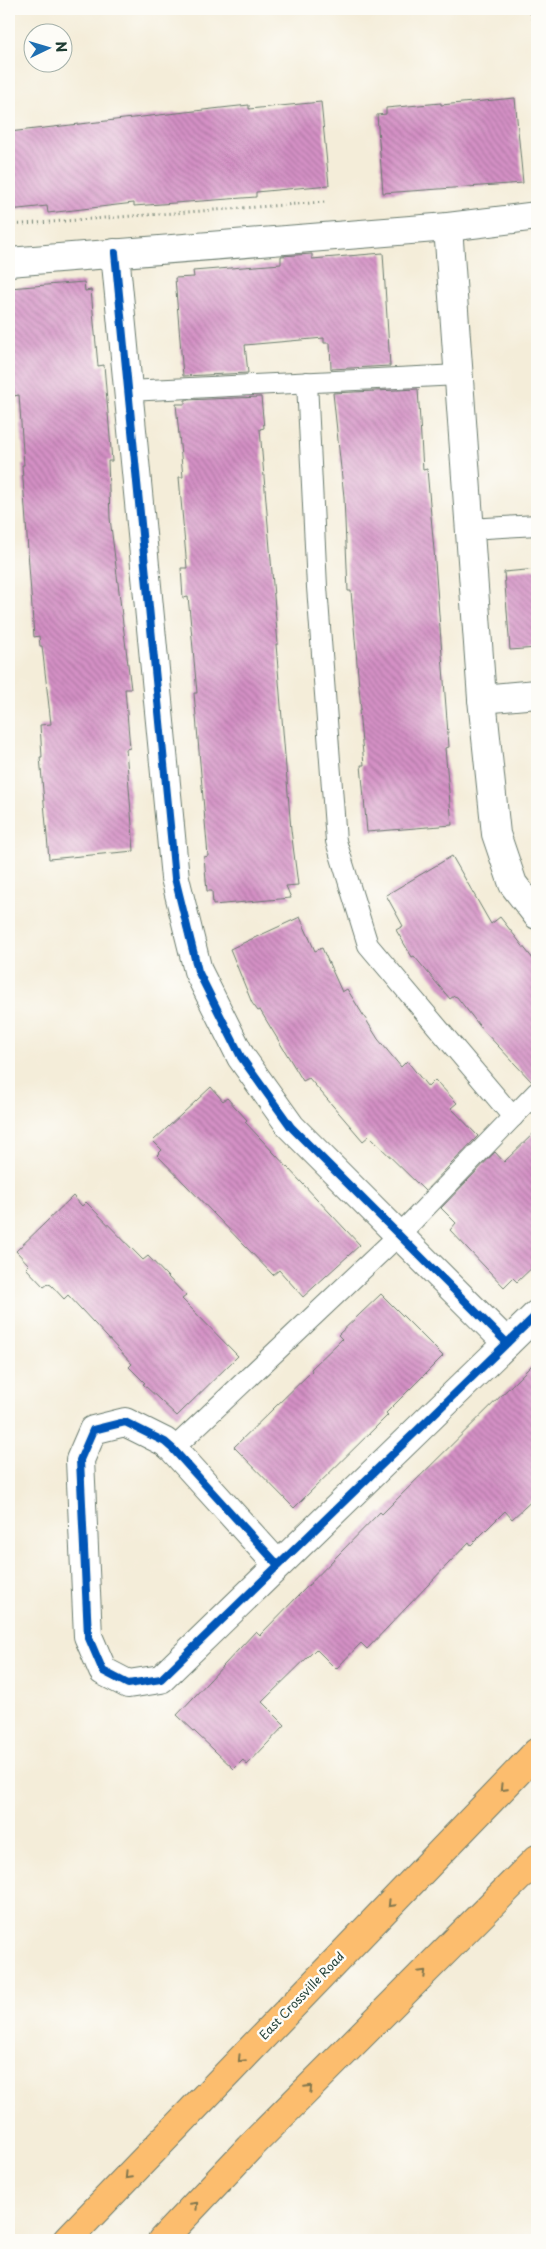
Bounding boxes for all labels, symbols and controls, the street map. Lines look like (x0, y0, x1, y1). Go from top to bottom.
north arrow (22, 22, 72, 72)
text: N (51, 40, 72, 53)
one-way arrow (500, 1782, 509, 1791)
one-way arrow (387, 1899, 396, 1908)
street label: East Crossville Road (255, 1947, 348, 2043)
one-way arrow (418, 1970, 427, 1979)
one-way arrow (238, 2053, 247, 2062)
one-way arrow (303, 2085, 312, 2094)
one-way arrow (125, 2170, 134, 2179)
one-way arrow (189, 2202, 198, 2211)

